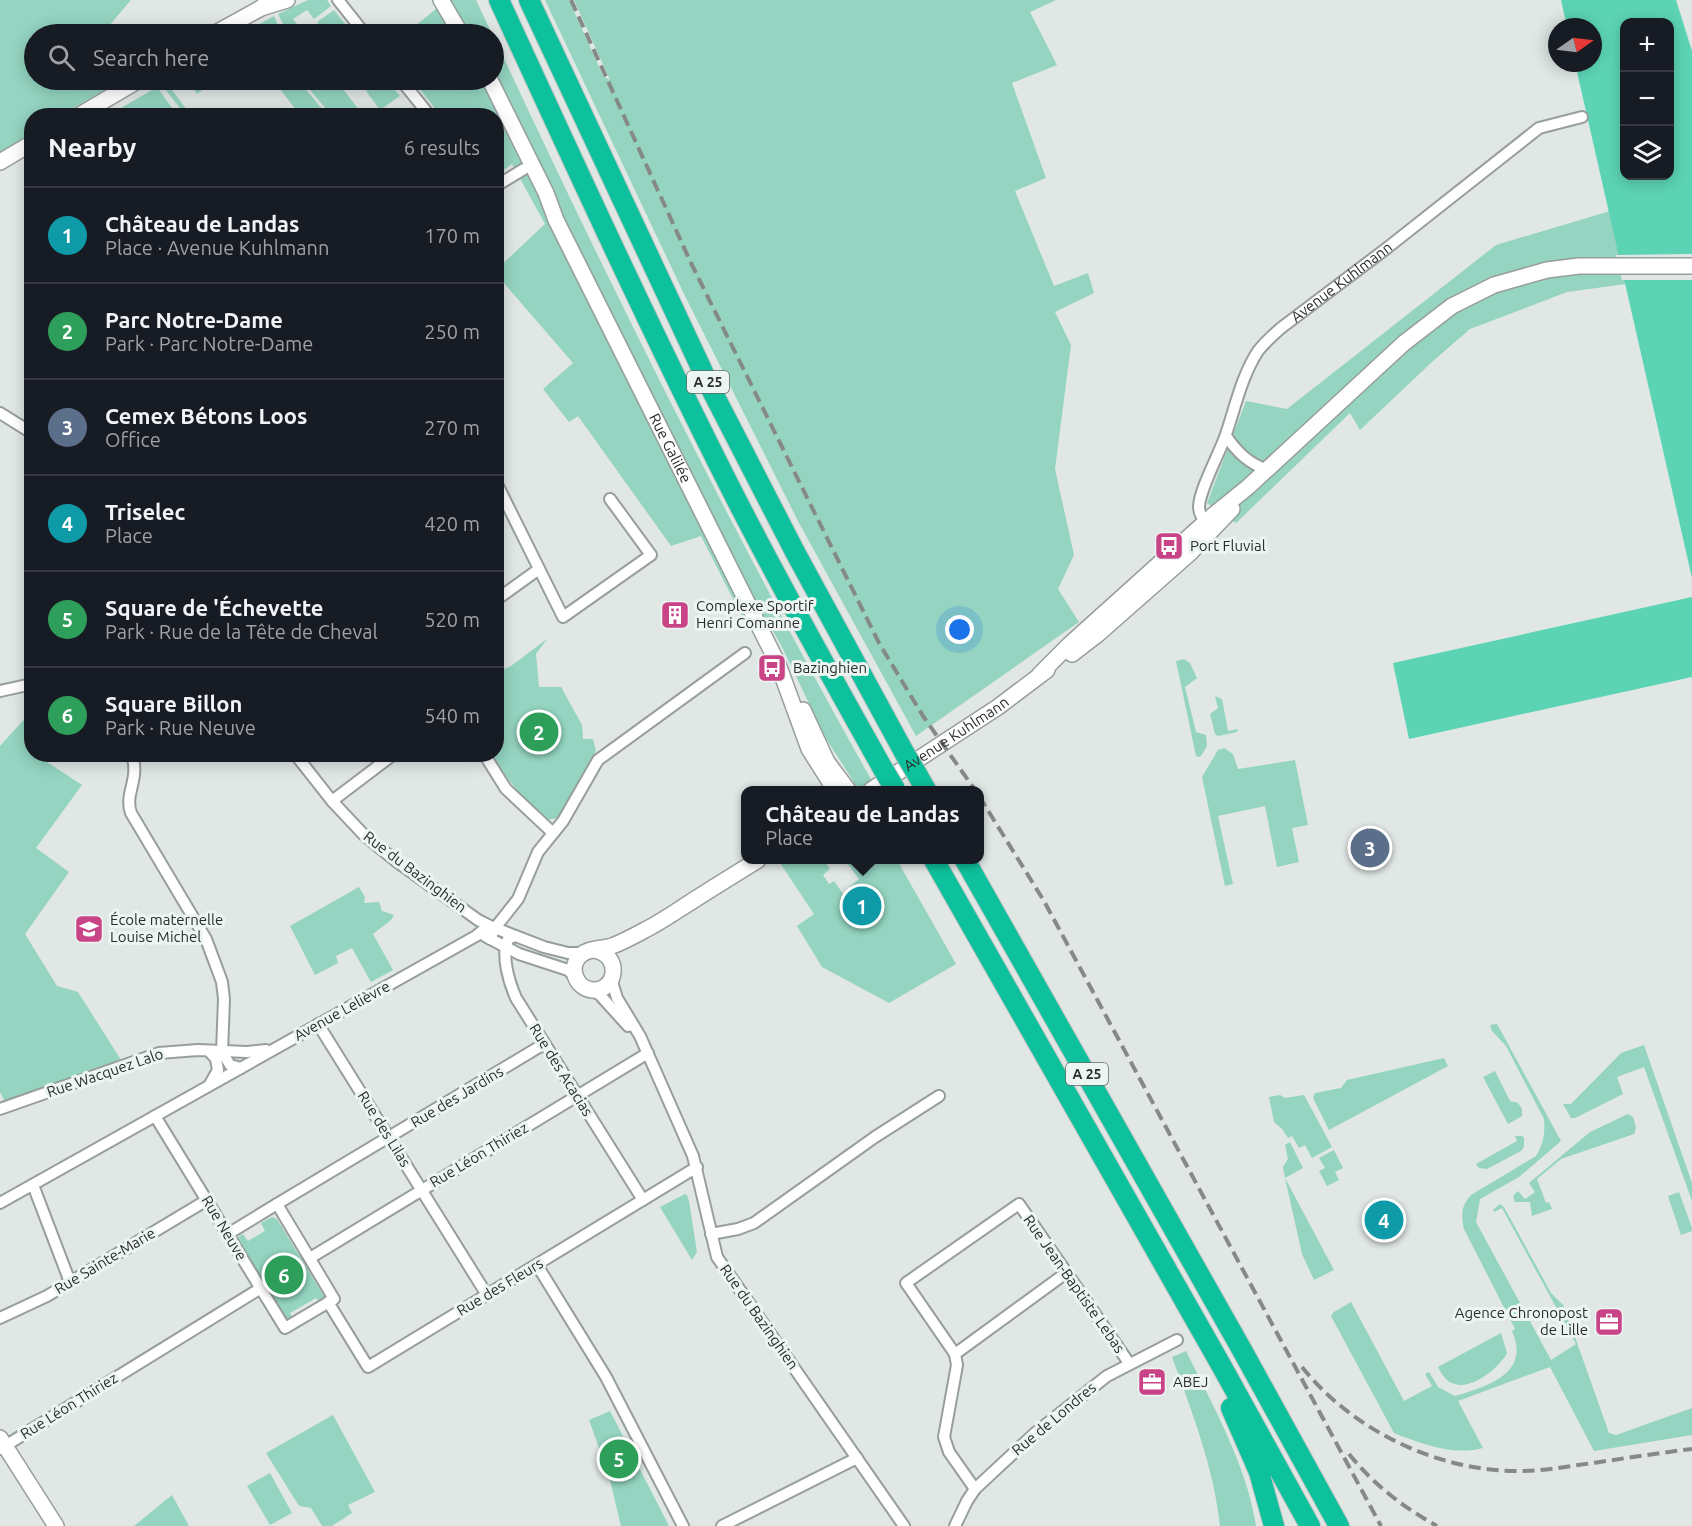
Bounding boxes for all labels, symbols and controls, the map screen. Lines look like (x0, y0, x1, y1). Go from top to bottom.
north arrow (1548, 18, 1602, 72)
map controls (1620, 18, 1674, 180)
button: + (1620, 18, 1674, 72)
search box (24, 24, 504, 90)
icon: search (45, 41, 78, 74)
text: Search here (93, 45, 209, 70)
button: − (1620, 72, 1674, 126)
button: layers (1620, 126, 1674, 180)
text: Nearby (48, 133, 136, 162)
text: 6 results (404, 136, 480, 159)
text: Château de Landas (105, 211, 299, 236)
text: 1 (62, 224, 73, 247)
text: 170 m (424, 224, 480, 247)
text: Place · Avenue Kuhlmann (105, 236, 329, 259)
street label: Avenue Kuhlmann (1288, 238, 1395, 325)
text: Parc Notre-Dame (105, 307, 283, 332)
text: 2 (62, 320, 73, 343)
text: 250 m (424, 320, 480, 343)
text: Park · Parc Notre-Dame (105, 332, 313, 355)
road number: A 25 (687, 371, 729, 393)
text: Cemex Bétons Loos (105, 403, 307, 428)
street label: Rue Galilée (646, 410, 695, 485)
text: 3 (62, 416, 73, 439)
text: 270 m (424, 416, 480, 439)
text: Office (105, 428, 161, 451)
text: Triselec (105, 499, 185, 524)
text: 4 (62, 512, 73, 535)
text: 420 m (424, 512, 480, 535)
text: Place (105, 524, 153, 547)
bus stop icon: Port Fluvial (1153, 530, 1185, 562)
place label: Port Fluvial (1190, 537, 1266, 554)
text: Square de 'Échevette (105, 595, 323, 620)
place label: Complexe Sportif Henri Comanne (696, 597, 814, 631)
building icon: Complexe Sportif Henri Comanne (659, 599, 691, 631)
text: 5 (62, 608, 73, 631)
text: 520 m (424, 608, 480, 631)
your location (945, 615, 974, 644)
text: Park · Rue de la Tête de Cheval (105, 620, 378, 643)
bus stop icon: Bazinghien (756, 652, 788, 684)
place label: Bazinghien (793, 659, 867, 676)
text: Square Billon (105, 691, 242, 716)
street label: Avenue Kuhlmann (900, 693, 1012, 774)
text: 6 (62, 704, 73, 727)
text: 540 m (424, 704, 480, 727)
pin: 2 (520, 710, 558, 754)
text: Park · Rue Neuve (105, 716, 256, 739)
popup (741, 786, 984, 864)
text: Château de Landas (765, 801, 960, 826)
text: Place (765, 826, 813, 849)
pin: 3 (1350, 826, 1390, 870)
street label: Rue du Bazinghien (360, 827, 470, 916)
pin: 1 (842, 884, 882, 928)
place label: École maternelle Louise Michel (110, 911, 223, 945)
school or university icon: École maternelle Louise Michel (73, 913, 105, 945)
street label: Avenue Lelièvre (291, 977, 393, 1044)
street label: Rue des Acacias (526, 1020, 597, 1119)
street label: Rue Wacquez Lalo (44, 1045, 165, 1100)
street label: Rue des Jardins (407, 1062, 506, 1131)
road number: A 25 (1066, 1063, 1108, 1085)
street label: Rue des Lilas (354, 1088, 414, 1170)
street label: Rue Léon Thiriez (427, 1119, 531, 1191)
street label: Rue Neuve (198, 1192, 250, 1263)
pin: 4 (1364, 1198, 1404, 1242)
street label: Rue Jean-Baptiste Lebas (1020, 1211, 1129, 1356)
street label: Rue Sainte-Marie (51, 1224, 158, 1297)
pin: 6 (264, 1252, 304, 1298)
street label: Rue des Fleurs (454, 1254, 546, 1319)
street label: Rue du Bazinghien (717, 1261, 802, 1373)
place label: Agence Chronopost de Lille (1455, 1304, 1588, 1338)
office icon: Agence Chronopost de Lille (1593, 1306, 1625, 1338)
office icon: ABEJ (1136, 1366, 1168, 1398)
street label: Rue Léon Thiriez (17, 1369, 121, 1442)
place label: ABEJ (1173, 1373, 1208, 1390)
street label: Rue de Londres (1008, 1379, 1099, 1459)
pin: 5 (600, 1436, 638, 1482)

